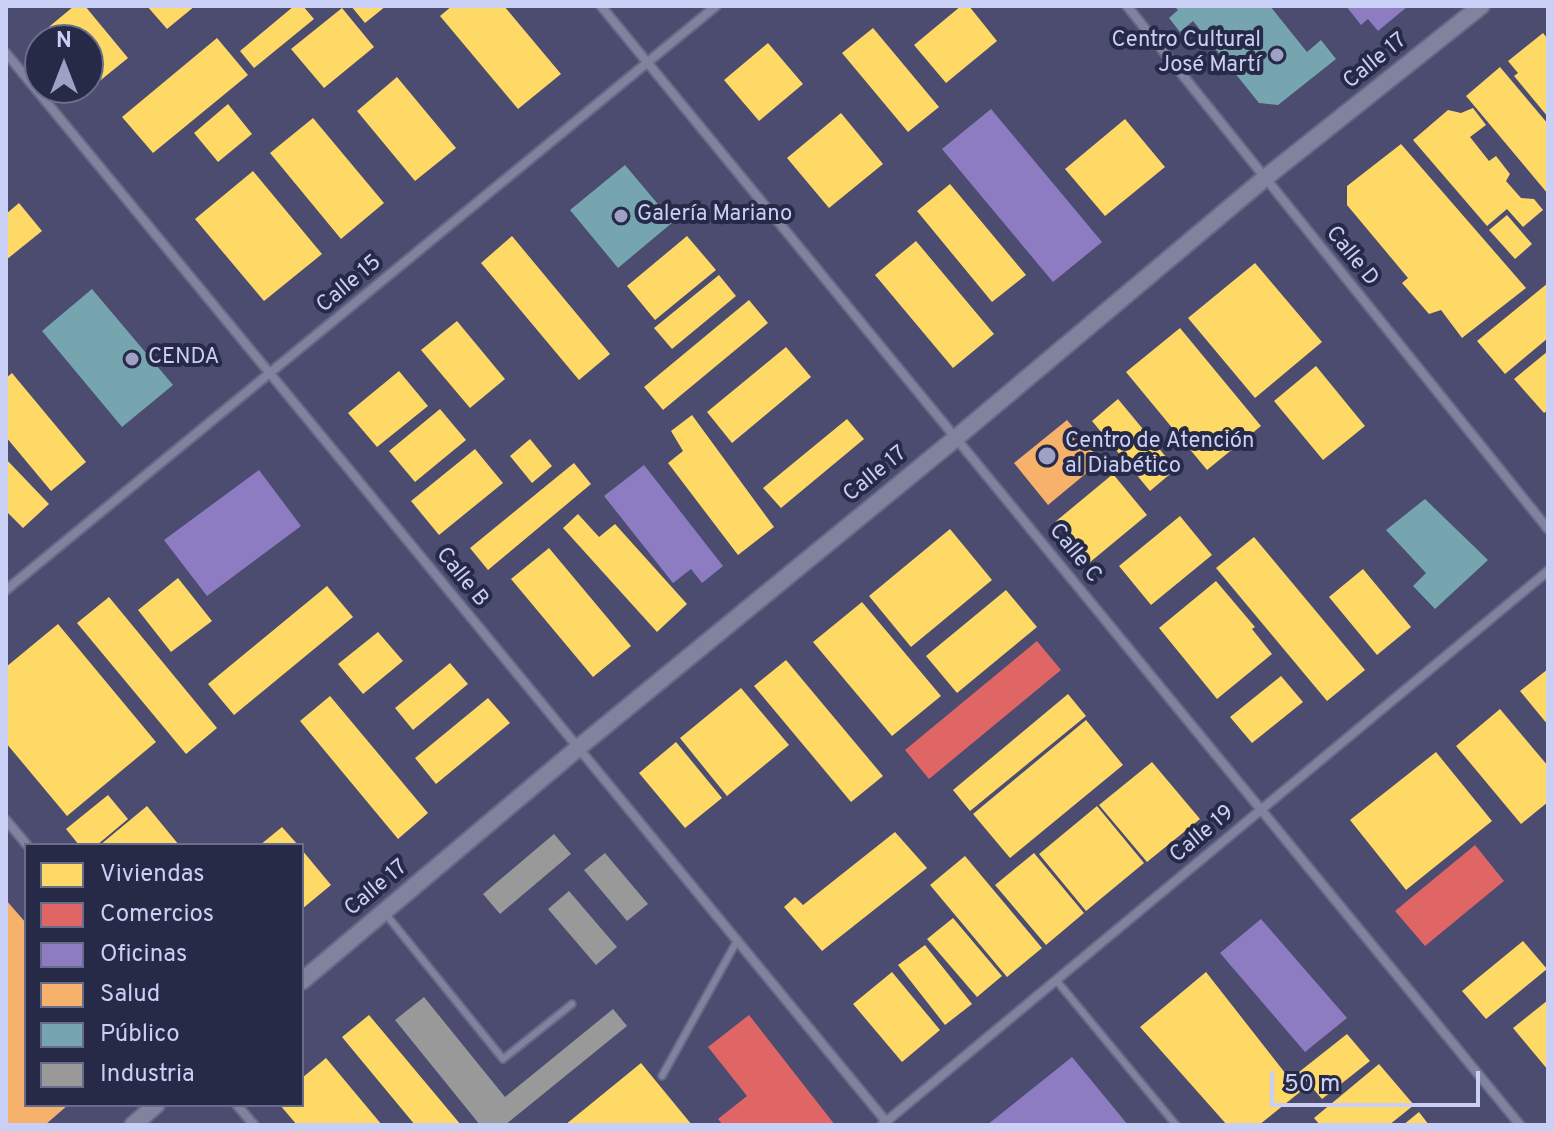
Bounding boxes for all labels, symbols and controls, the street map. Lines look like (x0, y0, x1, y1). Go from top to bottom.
north arrow (24, 24, 104, 104)
text: N (56, 28, 72, 55)
street label: Calle 17 (1339, 28, 1413, 96)
place label: Centro Cultural José Martí (1112, 29, 1261, 80)
marker: Centro Cultural José Martí (1268, 46, 1286, 64)
place label: Galería Mariano (637, 203, 792, 229)
marker: Galería Mariano (612, 207, 630, 225)
street label: Calle D (1319, 222, 1383, 292)
street label: Calle 15 (312, 250, 388, 320)
place label: CENDA (148, 346, 220, 372)
marker: CENDA (123, 350, 141, 368)
place label: Centro de Atención al Diabético (1065, 430, 1254, 482)
street label: Calle 17 (839, 441, 913, 509)
marker: Centro de Atención al Diabético (1036, 445, 1058, 467)
street label: Calle C (1042, 519, 1106, 589)
street label: Calle B (429, 543, 493, 613)
street label: Calle 19 (1166, 801, 1240, 869)
legend (24, 843, 304, 1107)
street label: Calle 17 (340, 855, 414, 923)
text: Viviendas (100, 860, 205, 890)
text: Comercios (100, 900, 214, 930)
text: Oficinas (100, 940, 187, 970)
text: Salud (100, 980, 160, 1010)
text: Público (100, 1020, 180, 1050)
scale bar (1274, 1055, 1484, 1105)
text: Industria (100, 1060, 195, 1090)
text: 50 m (1284, 1070, 1340, 1100)

